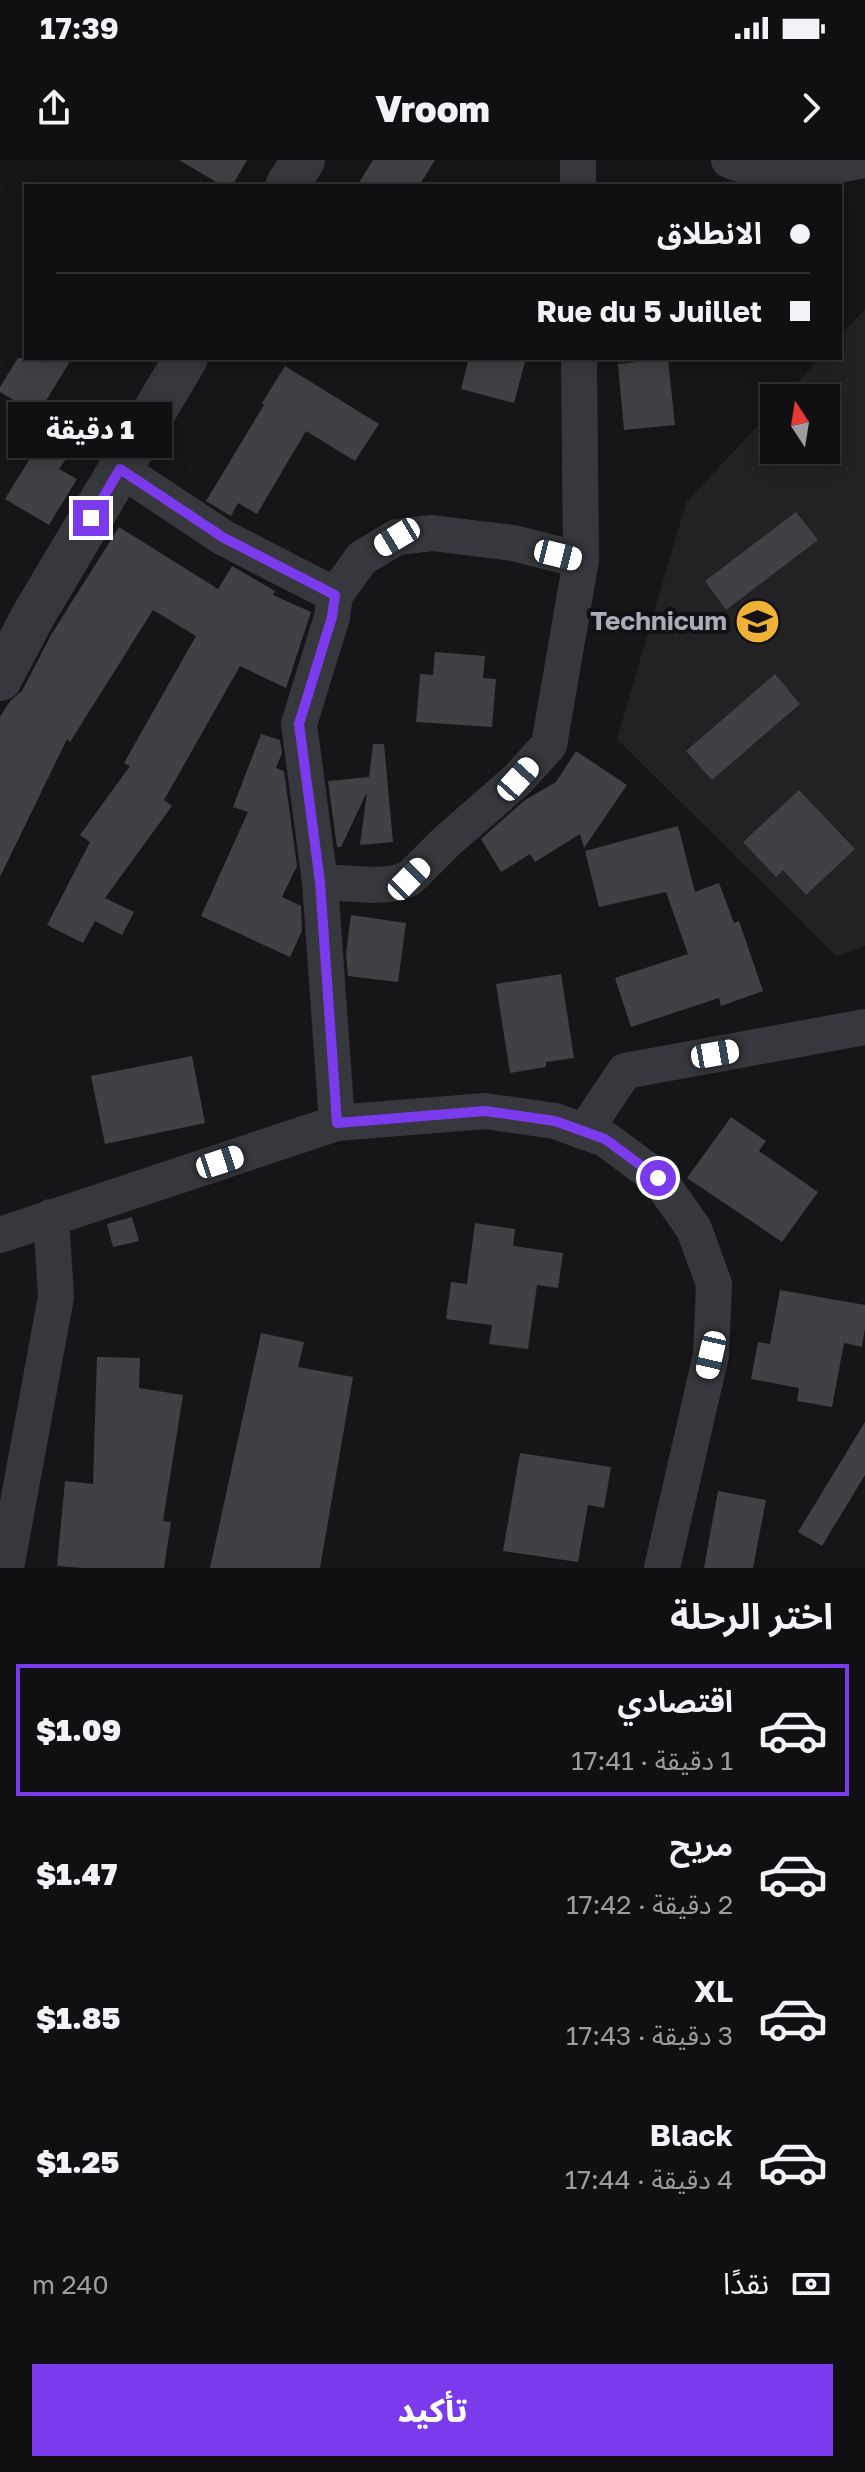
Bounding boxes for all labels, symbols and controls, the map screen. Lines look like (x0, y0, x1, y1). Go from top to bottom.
text: 17:39 (40, 10, 119, 46)
icon: share (32, 86, 76, 130)
icon: forward (789, 86, 833, 130)
text: Vroom (375, 87, 490, 130)
text: الانطلاق (657, 215, 762, 251)
text: Rue du 5 Juillet (536, 293, 762, 329)
north arrow (760, 384, 840, 464)
map controls (760, 384, 840, 464)
callout: 1 دقيقة (9, 402, 173, 458)
text: 1 دقيقة (46, 414, 134, 445)
route end (73, 500, 109, 536)
car (370, 514, 424, 560)
car (532, 538, 584, 572)
school or university icon: Technicum (734, 597, 782, 645)
place label: Technicum (590, 605, 727, 636)
car (493, 753, 543, 805)
car (384, 854, 434, 904)
car (689, 1038, 741, 1070)
car (193, 1143, 247, 1181)
route start (640, 1160, 676, 1196)
car (694, 1329, 728, 1381)
text: اختر الرحلة (670, 1594, 833, 1637)
text: اقتصادي (618, 1683, 733, 1719)
icon: car (757, 1694, 829, 1766)
text: $1.09 (36, 1712, 121, 1748)
text: 1 دقيقة · 17:41 (571, 1745, 733, 1776)
text: مريح (670, 1827, 733, 1863)
icon: car (757, 1838, 829, 1910)
text: $1.47 (36, 1856, 117, 1892)
text: 2 دقيقة · 17:42 (566, 1889, 733, 1920)
text: XL (694, 1973, 733, 2009)
icon: car (757, 1982, 829, 2054)
text: $1.85 (36, 2000, 120, 2036)
text: 3 دقيقة · 17:43 (566, 2020, 733, 2051)
text: Black (650, 2117, 733, 2153)
icon: car (757, 2126, 829, 2198)
text: $1.25 (36, 2144, 119, 2180)
text: 4 دقيقة · 17:44 (565, 2164, 733, 2195)
icon: cash (789, 2262, 833, 2306)
text: نقدًا (723, 2265, 769, 2301)
text: 240 m (32, 2269, 109, 2300)
button: تأكيد (32, 2364, 833, 2456)

